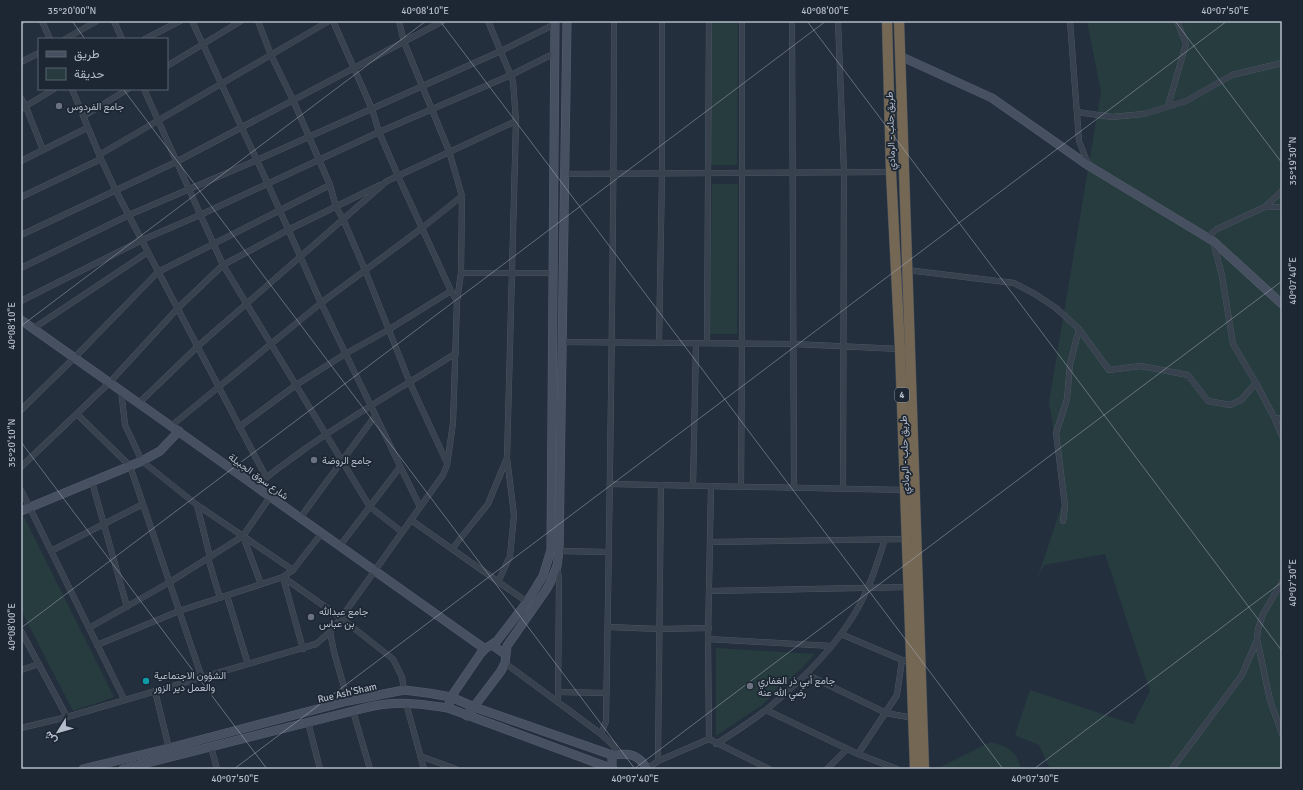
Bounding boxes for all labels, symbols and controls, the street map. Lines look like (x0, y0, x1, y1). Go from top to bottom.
text: 35°20'00"N (48, 5, 96, 17)
text: 40°08'10"E (401, 5, 449, 17)
text: 40°08'00"E (801, 5, 849, 17)
text: 40°07'50"E (1201, 5, 1249, 17)
legend (38, 38, 168, 90)
text: طريق (74, 47, 100, 62)
text: حديقة (74, 67, 104, 82)
street label: طريق حلب - الرمادي (884, 91, 900, 170)
marker: جامع الفردوس (54, 101, 64, 111)
place label: جامع الفردوس (67, 101, 124, 113)
text: 35°19'30"N (1287, 137, 1299, 185)
text: 40°07'40"E (1287, 257, 1299, 305)
text: 40°08'10"E (6, 302, 18, 350)
road number: 4 (895, 388, 909, 402)
street label: طريق حلب - الرمادي (898, 415, 914, 494)
text: 35°20'10"N (6, 419, 18, 467)
street label: شارع سوق الجبيلة (226, 451, 291, 503)
marker: جامع الروضة (309, 455, 319, 465)
place label: جامع الروضة (322, 455, 372, 467)
text: 40°07'30"E (1287, 559, 1299, 607)
text: 40°08'00"E (6, 603, 18, 651)
place label: جامع عبدالله بن عباس (319, 606, 369, 630)
marker: جامع عبدالله بن عباس (306, 612, 316, 622)
place label: الشؤون الاجتماعية والعمل دير الزور (153, 670, 226, 694)
place label: جامع أبي ذر الغفاري رضي الله عنه (758, 675, 835, 701)
marker: الشؤون الاجتماعية والعمل دير الزور (141, 676, 151, 686)
street label: Rue Ash'Sham (316, 680, 378, 706)
marker: جامع أبي ذر الغفاري رضي الله عنه (745, 681, 755, 691)
north arrow (38, 712, 78, 752)
text: ش (41, 729, 60, 747)
text: 40°07'50"E (211, 773, 259, 785)
text: 40°07'40"E (611, 773, 659, 785)
text: 40°07'30"E (1011, 773, 1059, 785)

